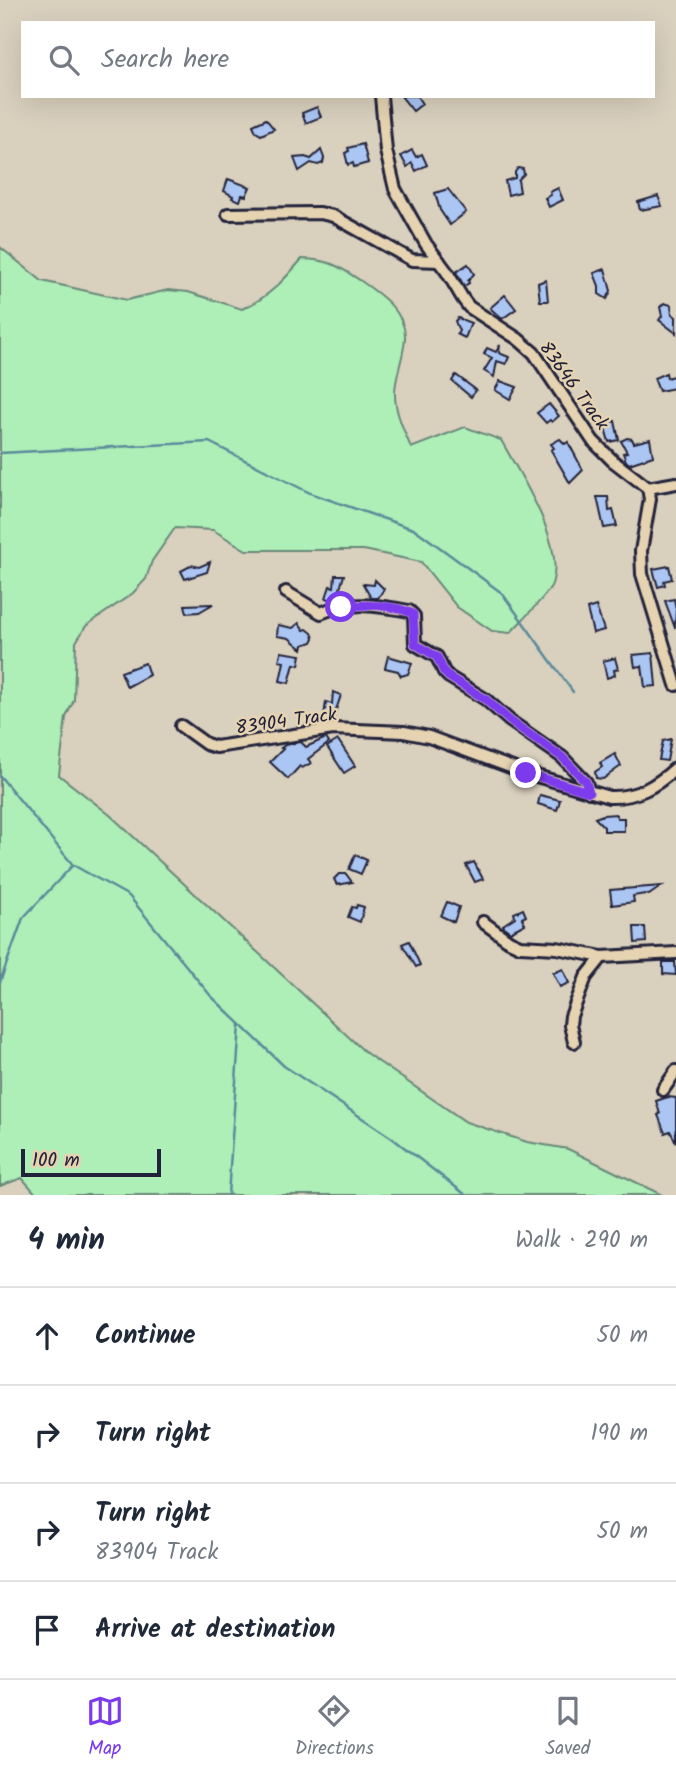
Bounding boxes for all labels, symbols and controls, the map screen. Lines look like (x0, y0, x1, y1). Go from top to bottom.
search box (21, 21, 655, 98)
text: Search here (101, 39, 229, 81)
icon: search (45, 41, 83, 79)
street label: 83646 Track (531, 335, 616, 437)
route start (325, 591, 356, 622)
street label: 83904 Track (234, 700, 339, 744)
route end (510, 757, 541, 788)
scale bar (21, 1146, 161, 1178)
text: 100 m (32, 1146, 80, 1176)
text: 4 min (28, 1217, 105, 1265)
text: Walk · 290 m (515, 1223, 648, 1259)
text: Continue (95, 1315, 196, 1357)
icon: ahead (28, 1317, 66, 1355)
text: 50 m (597, 1318, 648, 1354)
text: Turn right (95, 1413, 211, 1455)
icon: right (28, 1415, 66, 1453)
text: 190 m (591, 1416, 648, 1452)
text: Turn right (95, 1493, 211, 1535)
icon: right (28, 1513, 66, 1551)
text: 50 m (597, 1514, 648, 1550)
text: 83904 Track (95, 1535, 218, 1571)
text: Arrive at destination (95, 1609, 335, 1651)
icon: arrive (28, 1611, 66, 1649)
tab: Map (86, 1692, 124, 1764)
tab: Directions (295, 1692, 374, 1764)
tab: Saved (545, 1692, 590, 1764)

